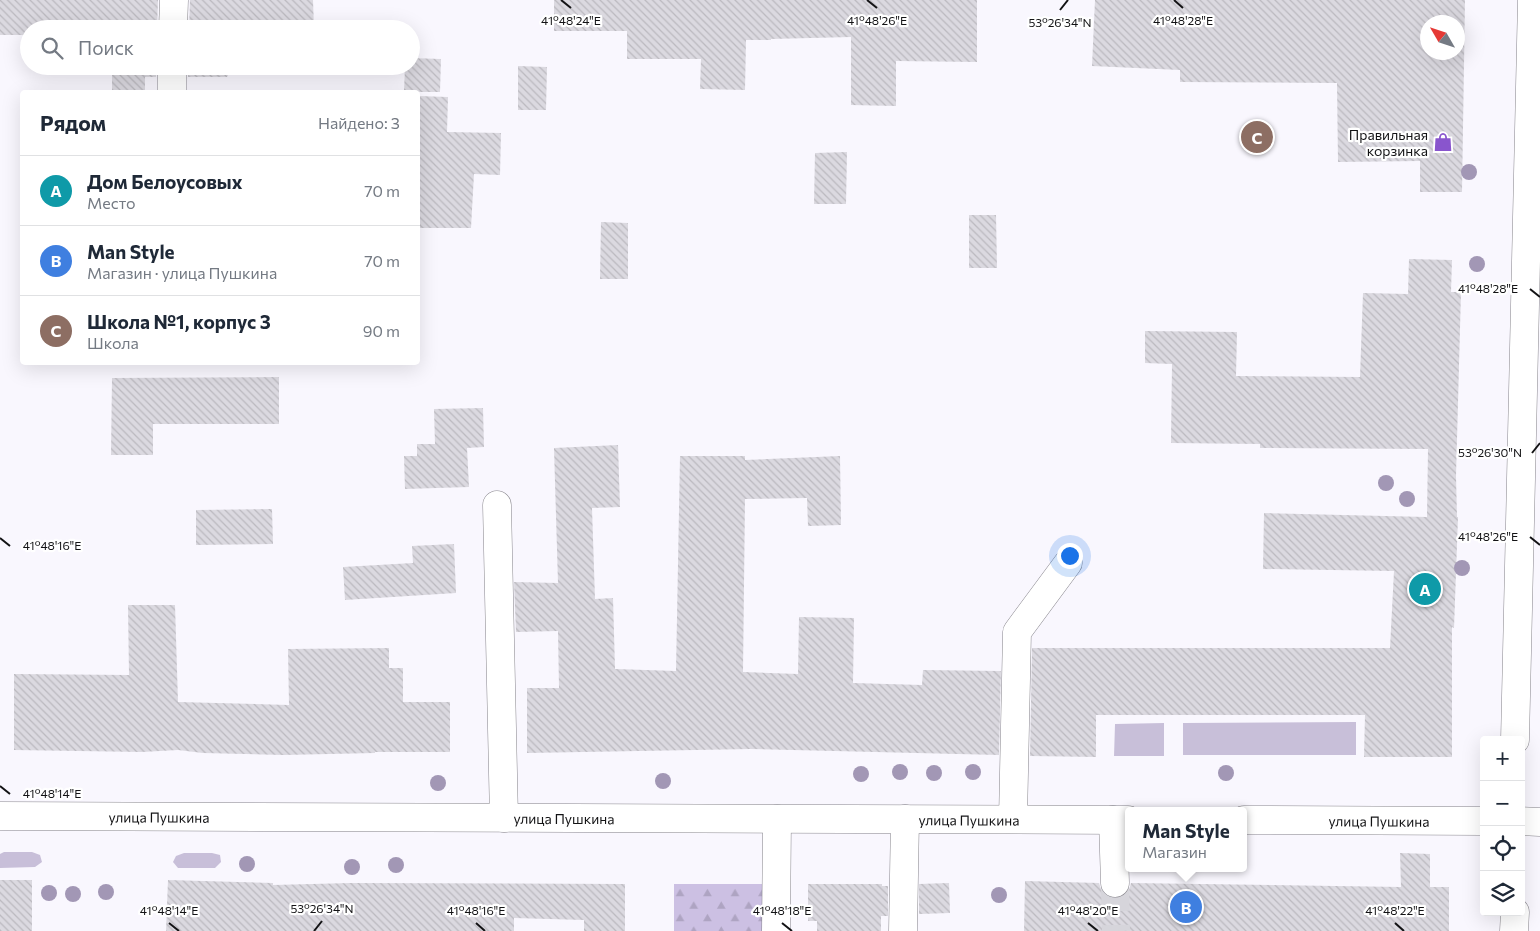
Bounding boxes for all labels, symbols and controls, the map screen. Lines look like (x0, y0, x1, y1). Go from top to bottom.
text: 41°48'24"E (541, 13, 601, 27)
text: 41°48'26"E (847, 13, 907, 27)
text: 41°48'28"E (1153, 13, 1213, 27)
text: 53°26'34"N (1028, 15, 1092, 29)
north arrow (1420, 15, 1465, 60)
search box (20, 20, 420, 75)
icon: search (38, 34, 66, 62)
text: Поиск (78, 36, 134, 59)
text: Рядом (40, 110, 106, 135)
text: Найдено: 3 (318, 113, 400, 132)
pin: C (1241, 118, 1273, 156)
place label: Правильная корзинка (1349, 126, 1428, 159)
shop icon: Правильная корзинка (1432, 131, 1454, 153)
text: Дом Белоусовых (87, 170, 243, 193)
text: A (50, 181, 62, 200)
text: 70 m (364, 181, 400, 200)
text: Место (87, 193, 136, 212)
text: Man Style (87, 240, 175, 263)
text: B (51, 251, 61, 270)
text: 70 m (364, 251, 400, 270)
text: Магазин · улица Пушкина (87, 263, 277, 282)
text: 41°48'28"E (1458, 281, 1518, 295)
text: Школа №1, корпус 3 (87, 310, 271, 333)
text: C (51, 321, 61, 340)
text: 90 m (363, 321, 400, 340)
text: Школа (87, 333, 139, 352)
text: 53°26'30"N (1458, 445, 1522, 459)
text: 41°48'26"E (1458, 529, 1518, 543)
text: 41°48'16"E (23, 538, 81, 552)
your location (1057, 543, 1083, 569)
pin: A (1409, 570, 1441, 608)
map controls (1480, 736, 1525, 916)
button: + (1480, 736, 1525, 781)
button: − (1480, 781, 1525, 826)
text: 41°48'14"E (23, 786, 81, 800)
popup (1125, 807, 1247, 872)
street label: улица Пушкина (108, 808, 210, 825)
street label: улица Пушкина (513, 809, 615, 827)
street label: улица Пушкина (918, 811, 1020, 828)
street label: улица Пушкина (1328, 812, 1430, 829)
text: Man Style (1142, 819, 1230, 842)
button: locate (1480, 826, 1525, 871)
text: Магазин (1142, 842, 1207, 861)
button: layers (1480, 871, 1525, 916)
pin: B (1170, 888, 1202, 926)
text: 53°26'34"N (290, 901, 354, 915)
text: 41°48'14"E (140, 903, 198, 917)
text: 41°48'16"E (447, 903, 505, 917)
text: 41°48'18"E (753, 903, 811, 917)
text: 41°48'20"E (1058, 903, 1118, 917)
text: 41°48'22"E (1365, 903, 1425, 917)

